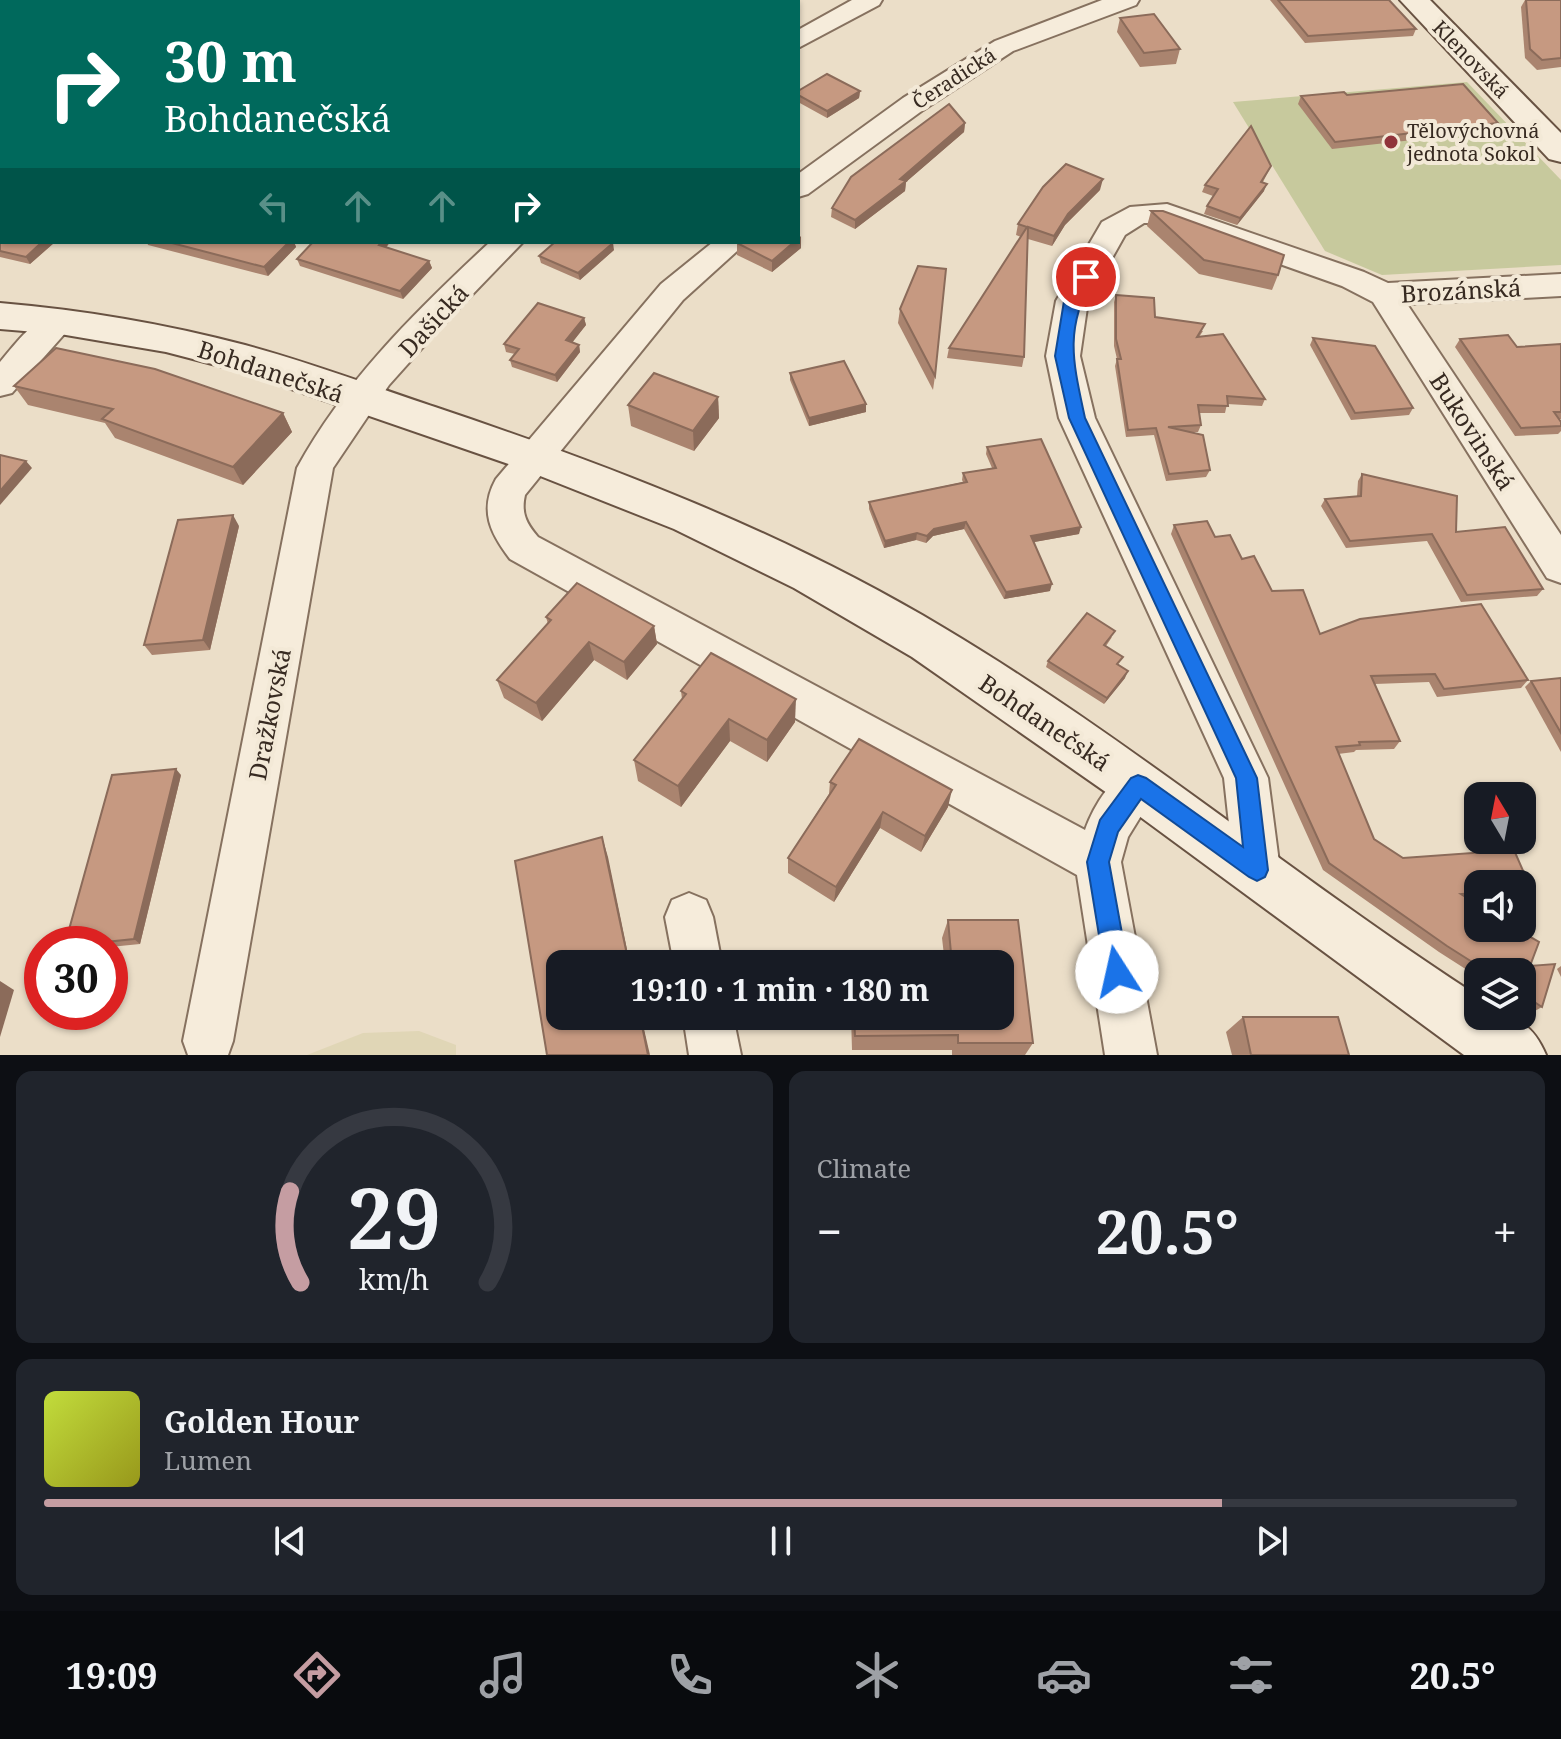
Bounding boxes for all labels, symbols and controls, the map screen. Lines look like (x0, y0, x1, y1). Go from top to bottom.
street label: Klenovská (1427, 14, 1515, 104)
text: 30 m (164, 22, 297, 98)
icon: right (32, 32, 136, 136)
street label: Čeradická (907, 41, 1001, 115)
text: Bohdanečská (164, 94, 391, 143)
place label: Tělovýchovná jednota Sokol (1406, 117, 1539, 167)
marker: Tělovýchovná jednota Sokol (1382, 133, 1400, 151)
icon: left (252, 184, 296, 228)
icon: ahead (336, 184, 380, 228)
icon: ahead (420, 184, 464, 228)
icon: right (504, 184, 548, 228)
pin (1052, 243, 1120, 311)
icon: arrive (1064, 255, 1108, 299)
street label: Brozánská (1400, 270, 1522, 310)
street label: Dašická (391, 276, 475, 364)
street label: Bohdanečská (194, 332, 348, 410)
street label: Bukovinská (1423, 366, 1523, 496)
street label: Dražkovská (240, 645, 298, 783)
street label: Bohdanečská (973, 666, 1117, 778)
north arrow (1464, 782, 1536, 854)
map controls (1464, 782, 1536, 1030)
button: sound (1464, 870, 1536, 942)
speed limit sign: 30 (24, 926, 128, 1030)
position arrow (1075, 930, 1159, 1014)
button: layers (1464, 958, 1536, 1030)
text: 19:10 · 1 min · 180 m (631, 969, 929, 1010)
text: Climate (817, 1150, 911, 1186)
text: 29 (347, 1160, 441, 1273)
text: 20.5° (1096, 1190, 1239, 1272)
text: − (817, 1201, 842, 1261)
text: + (1492, 1201, 1517, 1261)
text: km/h (359, 1259, 429, 1298)
text: Golden Hour (164, 1401, 359, 1442)
text: Lumen (164, 1442, 252, 1478)
icon: previous (268, 1519, 312, 1563)
icon: pause (759, 1519, 803, 1563)
icon: next (1250, 1519, 1294, 1563)
icon: directions (289, 1647, 345, 1703)
icon: music (475, 1647, 531, 1703)
icon: phone (662, 1647, 718, 1703)
icon: climate (849, 1647, 905, 1703)
icon: car (1036, 1647, 1092, 1703)
icon: filters (1223, 1647, 1279, 1703)
text: 19:09 (65, 1651, 158, 1700)
text: 20.5° (1410, 1651, 1496, 1700)

